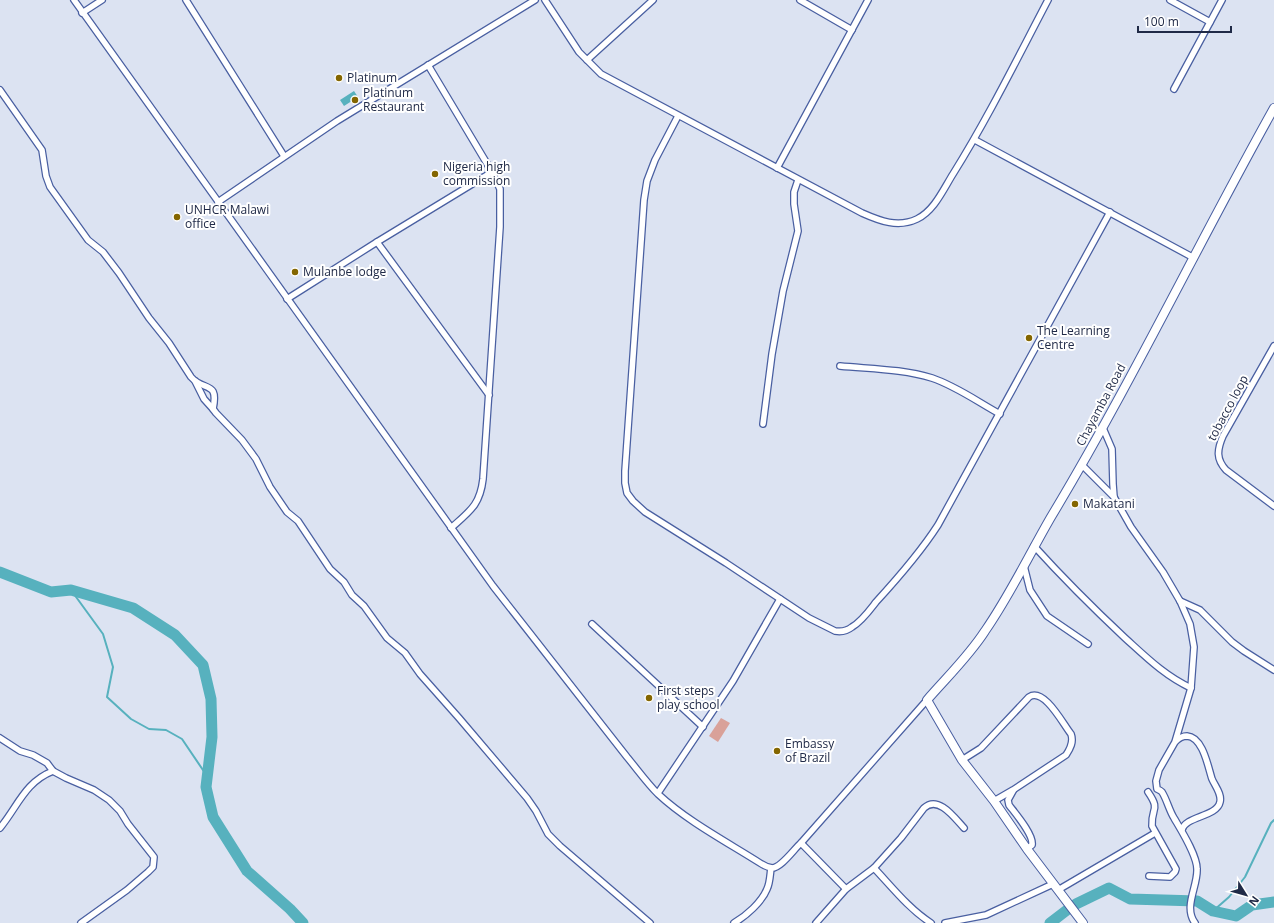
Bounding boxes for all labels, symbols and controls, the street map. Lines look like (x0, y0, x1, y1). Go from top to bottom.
scale bar (1138, 8, 1231, 34)
text: 100 m (1144, 13, 1179, 30)
place label: Platinum (347, 69, 397, 86)
marker: Platinum (334, 73, 344, 83)
place label: Platinum Restaurant (363, 84, 424, 115)
marker: Platinum Restaurant (350, 95, 360, 105)
place label: Nigeria high commission (443, 158, 510, 189)
marker: Nigeria high commission (430, 169, 440, 179)
place label: UNHCR Malawi office (185, 201, 269, 232)
marker: UNHCR Malawi office (172, 212, 182, 222)
place label: Mulanbe lodge (303, 263, 387, 280)
marker: Mulanbe lodge (290, 267, 300, 277)
place label: The Learning Centre (1037, 322, 1110, 353)
marker: The Learning Centre (1024, 333, 1034, 343)
street label: Chayamba Road (1072, 361, 1129, 449)
street label: tobacco loop (1203, 372, 1252, 444)
place label: Makatani (1083, 495, 1135, 512)
marker: Makatani (1070, 499, 1080, 509)
place label: First steps play school (657, 682, 719, 713)
marker: First steps play school (644, 693, 654, 703)
place label: Embassy of Brazil (785, 735, 835, 766)
marker: Embassy of Brazil (772, 746, 782, 756)
north arrow (1226, 875, 1266, 915)
text: N (1246, 893, 1263, 909)

